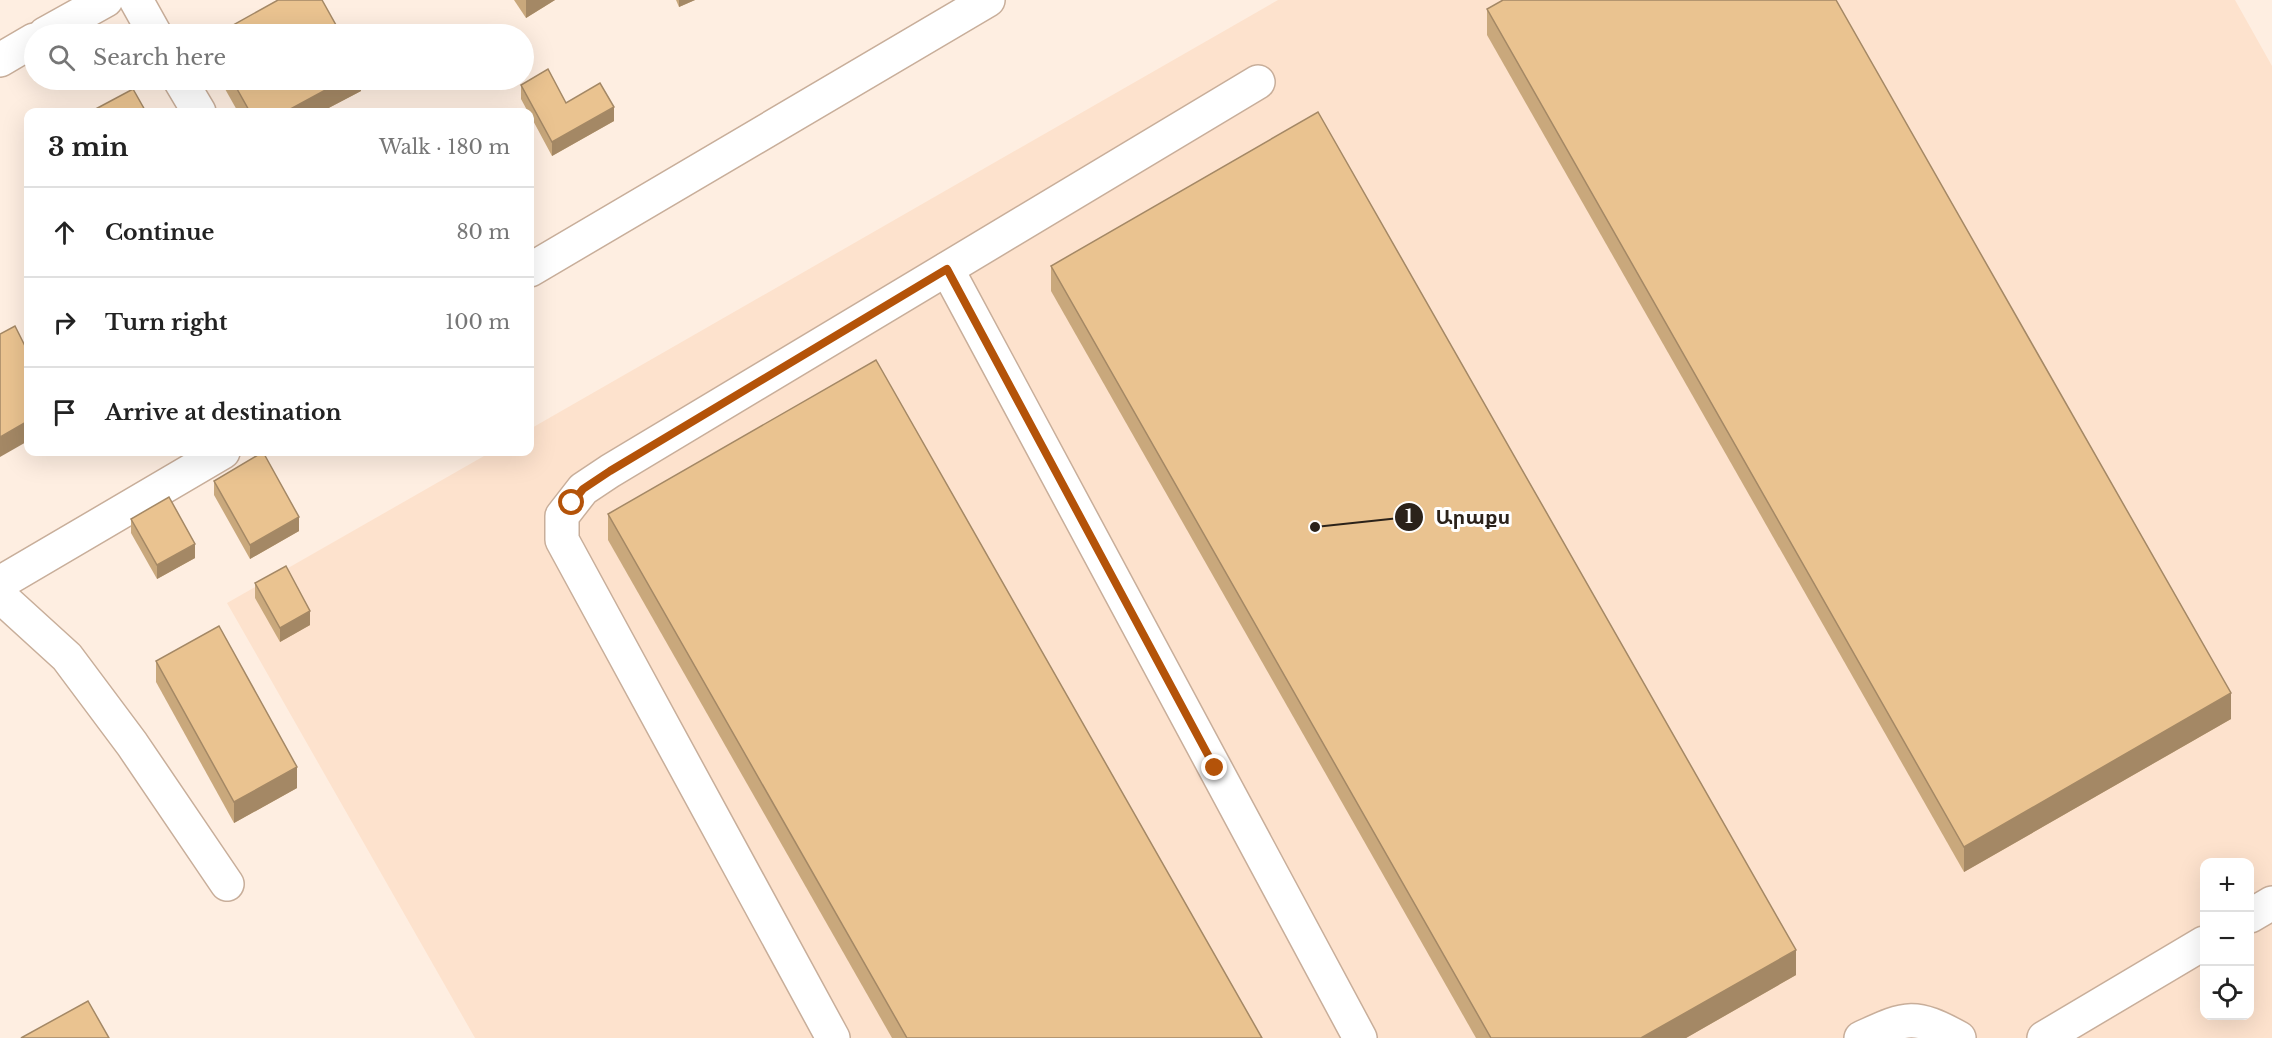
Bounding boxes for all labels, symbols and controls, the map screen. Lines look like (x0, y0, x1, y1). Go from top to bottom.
search box (24, 24, 534, 90)
icon: search (45, 41, 78, 74)
text: Search here (93, 44, 226, 71)
text: 3 min (48, 131, 129, 163)
text: Walk · 180 m (379, 135, 510, 159)
icon: ahead (48, 216, 81, 249)
text: Continue (105, 219, 214, 246)
text: 80 m (456, 220, 510, 244)
icon: right (48, 306, 81, 339)
text: Turn right (105, 309, 227, 336)
text: 100 m (445, 310, 510, 334)
icon: arrive (48, 396, 81, 429)
text: Arrive at destination (105, 399, 342, 426)
route start (558, 489, 584, 515)
callout: Արաքս (1394, 498, 1523, 536)
text: Արաքս (1436, 505, 1510, 529)
text: 1 (1405, 506, 1413, 528)
route end (1201, 754, 1227, 780)
map controls (2200, 858, 2254, 1020)
button: + (2200, 858, 2254, 912)
button: − (2200, 912, 2254, 966)
button: locate (2200, 966, 2254, 1020)

